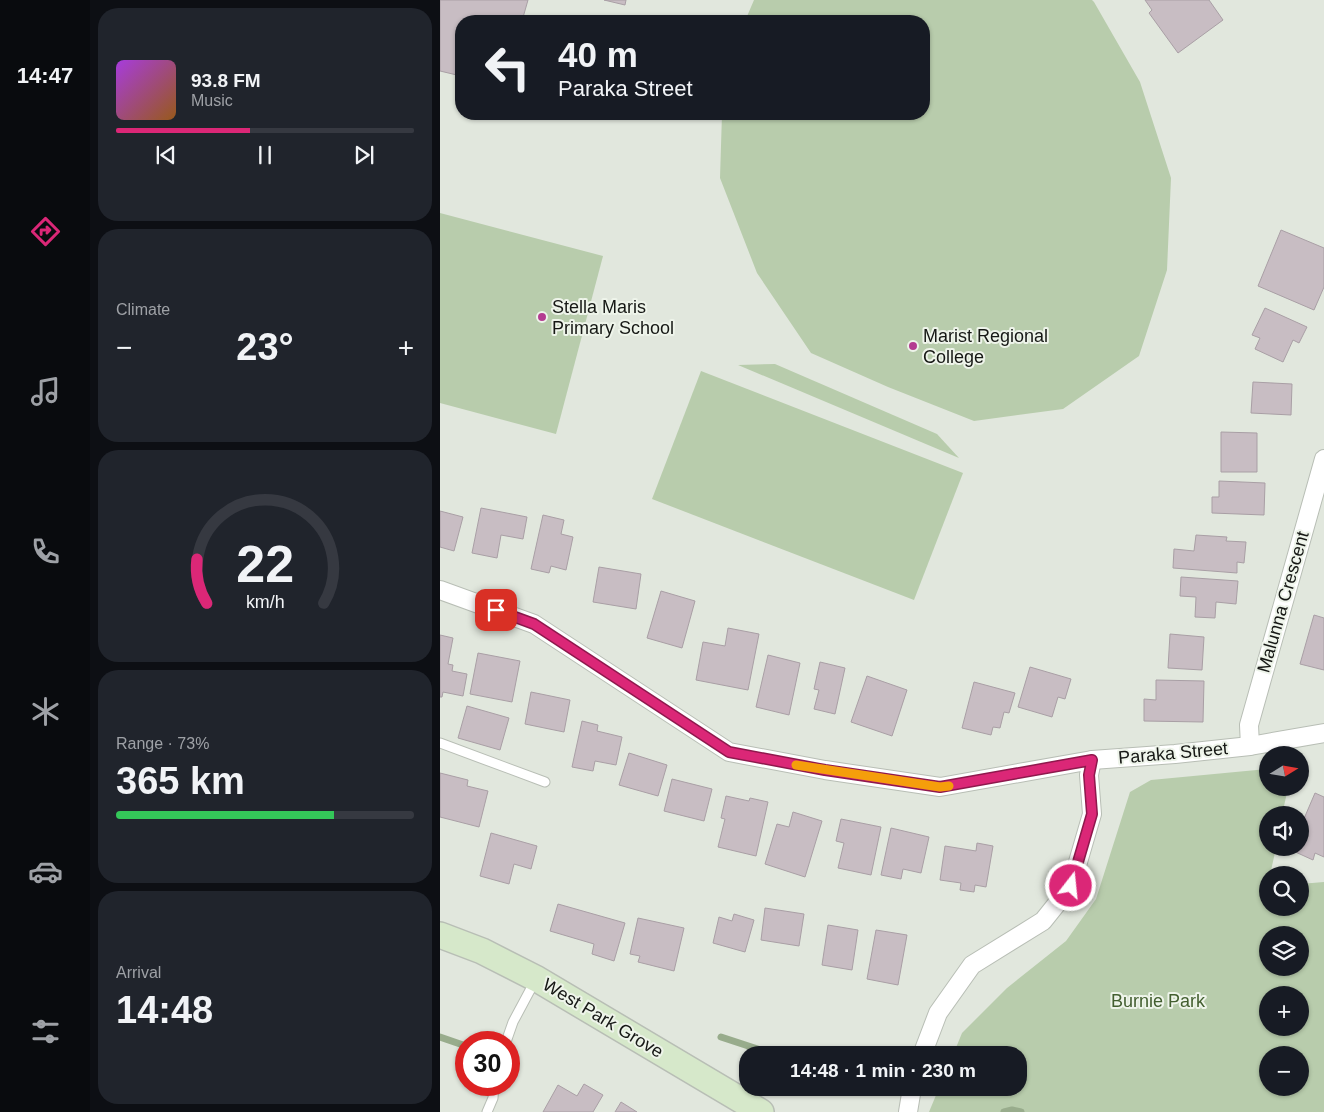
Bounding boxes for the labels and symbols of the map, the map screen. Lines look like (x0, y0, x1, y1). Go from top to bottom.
place label: Stella Maris Primary School (552, 297, 674, 338)
marker: Stella Maris Primary School (536, 311, 548, 323)
place label: Marist Regional College (923, 326, 1048, 367)
marker: Marist Regional College (907, 340, 919, 352)
street label: Malunna Crescent (1253, 529, 1313, 675)
pin (475, 589, 517, 631)
street label: Paraka Street (1117, 738, 1229, 768)
north arrow (1259, 746, 1309, 796)
position arrow (1044, 859, 1096, 911)
street label: West Park Grove (539, 974, 667, 1062)
park label: Burnie Park (1111, 991, 1206, 1011)
speed limit sign: 30 (455, 1031, 520, 1096)

